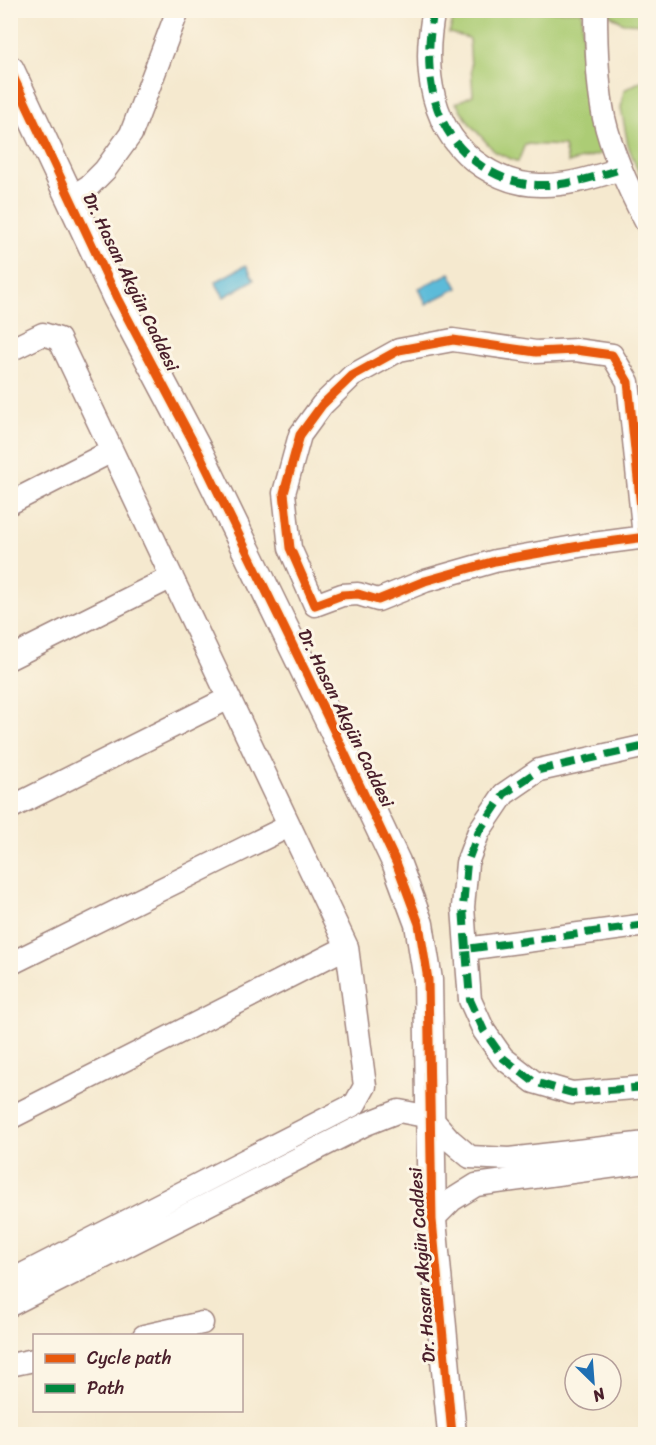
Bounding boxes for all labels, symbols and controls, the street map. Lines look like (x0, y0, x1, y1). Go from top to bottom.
street label: Dr. Hasan Akgün Caddesi (74, 187, 189, 378)
street label: Dr. Hasan Akgün Caddesi (289, 623, 404, 814)
street label: Dr. Hasan Akgün Caddesi (399, 1165, 445, 1364)
legend (33, 1334, 243, 1412)
text: Cycle path (87, 1342, 171, 1374)
north arrow (563, 1352, 623, 1412)
text: Path (87, 1372, 124, 1404)
text: N (587, 1379, 611, 1411)

